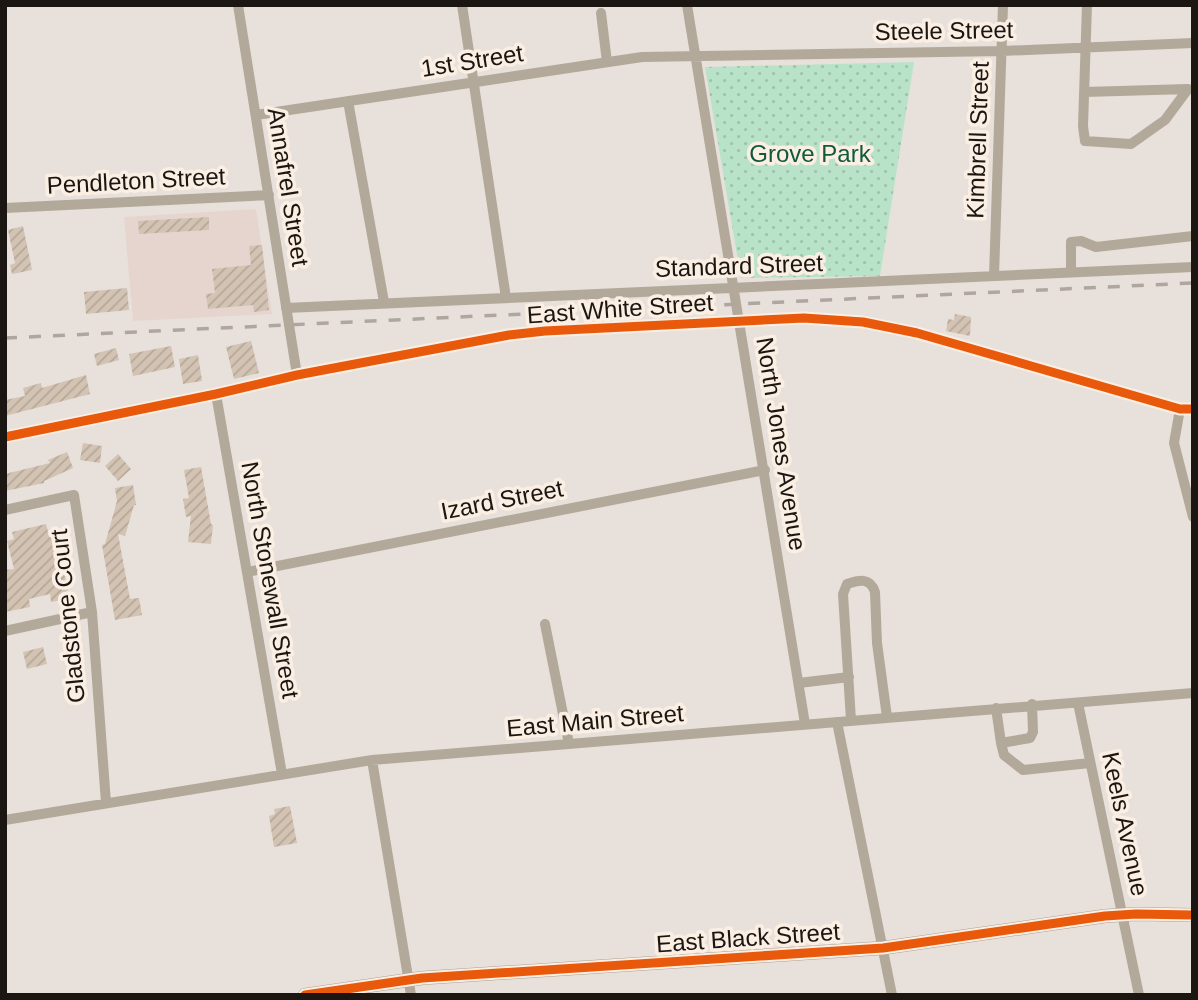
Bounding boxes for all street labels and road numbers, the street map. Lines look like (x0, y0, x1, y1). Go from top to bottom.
street label: Steele Street (874, 16, 1014, 45)
street label: 1st Street (419, 39, 525, 82)
street label: Kimbrell Street (961, 61, 994, 219)
street label: Annafrel Street (263, 106, 314, 268)
street label: Pendleton Street (46, 162, 226, 199)
street label: Standard Street (655, 249, 824, 282)
street label: East White Street (526, 288, 714, 328)
street label: North Jones Avenue (751, 335, 812, 553)
street label: North Stonewall Street (236, 459, 305, 701)
street label: Izard Street (438, 474, 566, 525)
street label: Gladstone Court (45, 527, 90, 704)
street label: East Main Street (505, 699, 685, 742)
street label: Keels Avenue (1097, 750, 1154, 898)
street label: East Black Street (655, 918, 841, 957)

